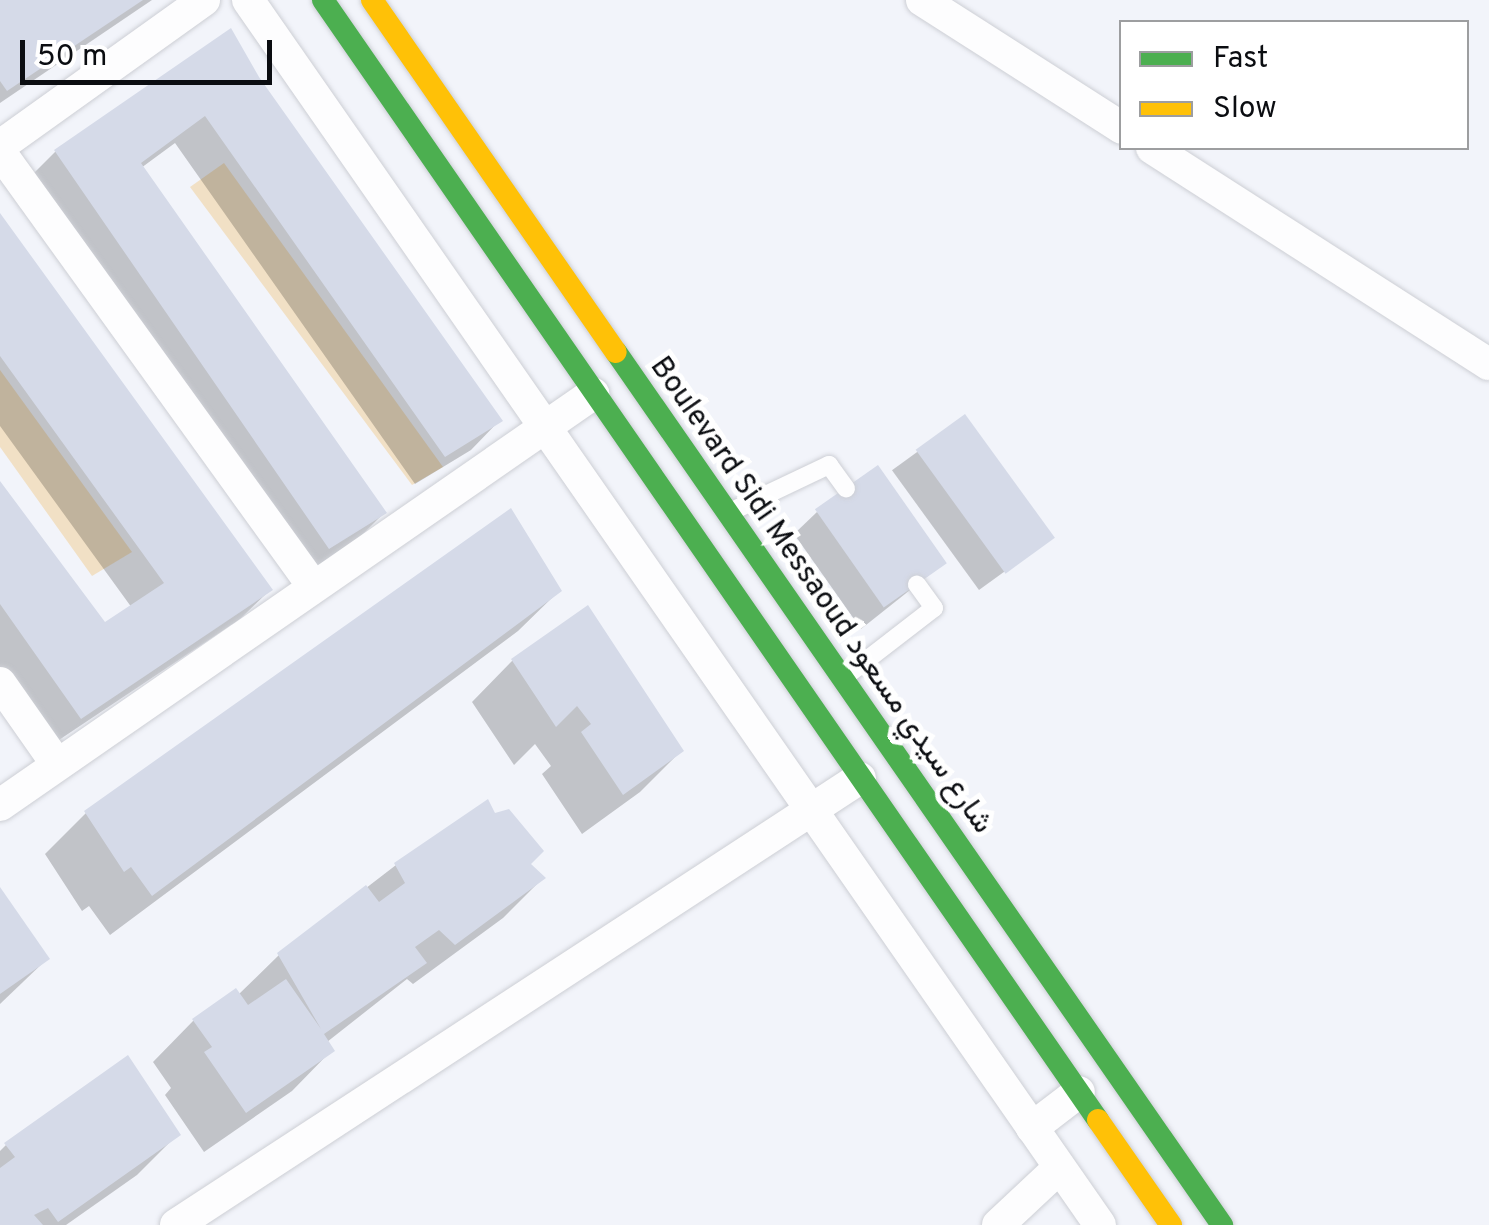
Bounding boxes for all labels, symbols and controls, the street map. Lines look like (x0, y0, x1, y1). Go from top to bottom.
scale bar (25, 20, 278, 82)
legend (1119, 20, 1469, 150)
text: 50 m (37, 39, 107, 76)
text: Fast (1213, 41, 1268, 78)
text: Slow (1213, 91, 1277, 128)
street label: Boulevard Sidi Messaoud شارع سيدي مسعود (641, 351, 999, 841)

